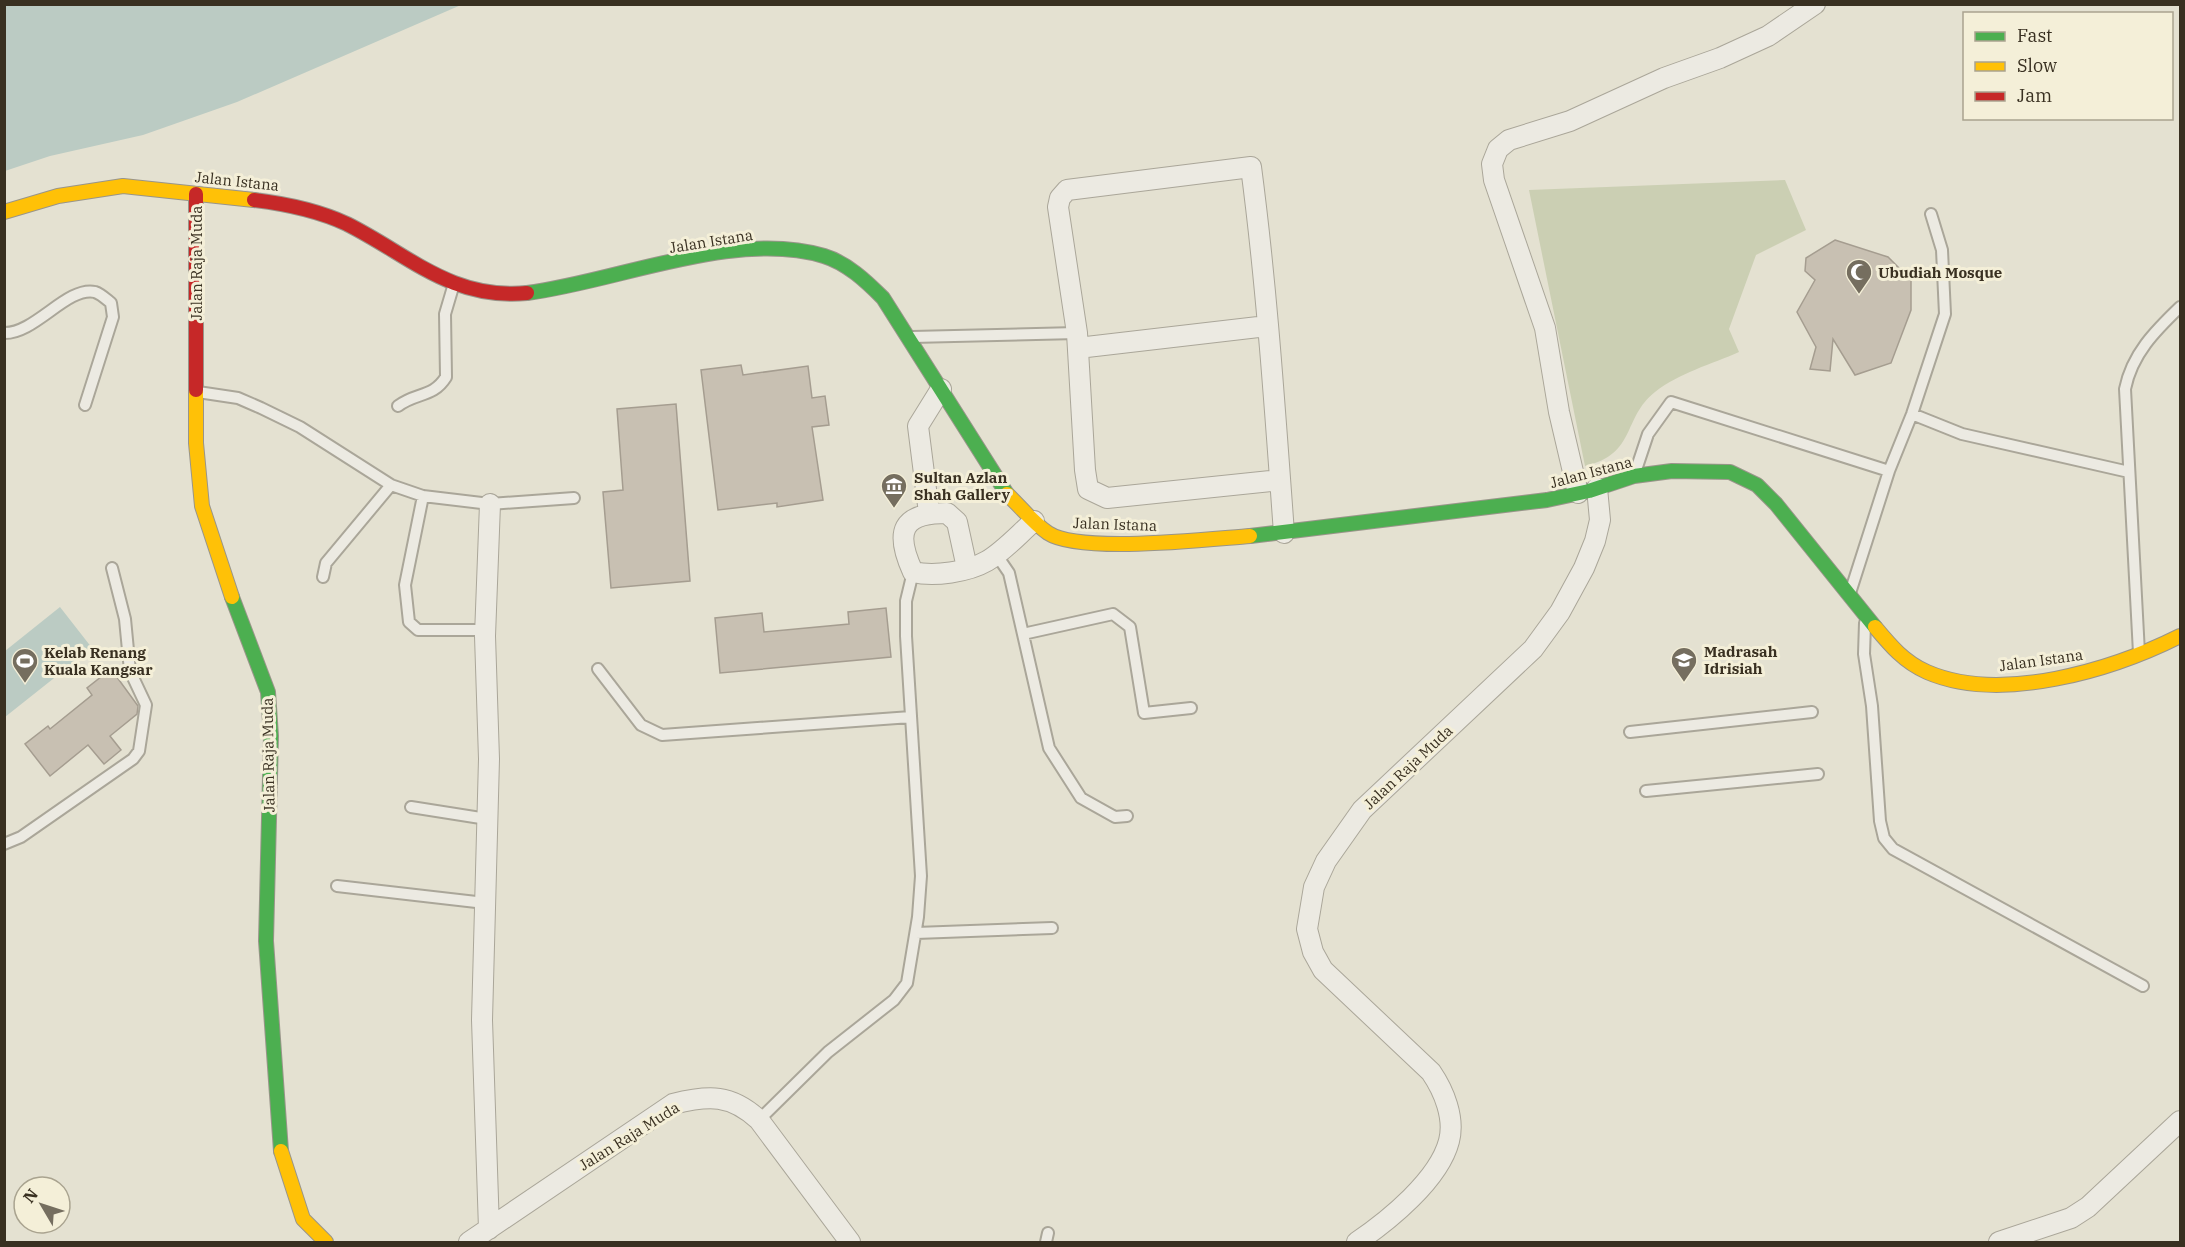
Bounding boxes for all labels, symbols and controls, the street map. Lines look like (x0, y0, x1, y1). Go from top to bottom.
legend (1963, 12, 2173, 120)
text: Fast (2017, 24, 2052, 47)
text: Slow (2017, 54, 2057, 77)
text: Jam (2017, 84, 2052, 107)
street label: Jalan Istana (194, 167, 280, 195)
street label: Jalan Raja Muda (187, 206, 206, 320)
street label: Jalan Istana (668, 225, 754, 257)
mosque icon: Ubudiah Mosque (1844, 257, 1874, 295)
place label: Ubudiah Mosque (1878, 263, 2002, 282)
street label: Jalan Istana (1548, 452, 1634, 492)
place label: Sultan Azlan Shah Gallery (914, 468, 1010, 504)
museum icon: Sultan Azlan Shah Gallery (879, 471, 909, 509)
street label: Jalan Istana (1072, 513, 1158, 535)
place label: Madrasah Idrisiah (1704, 642, 1778, 678)
place label: Kelab Renang Kuala Kangsar (44, 643, 153, 679)
school or university icon: Madrasah Idrisiah (1669, 645, 1699, 683)
street label: Jalan Istana (1998, 645, 2084, 675)
sports icon: Kelab Renang Kuala Kangsar (10, 646, 40, 684)
street label: Jalan Raja Muda (257, 697, 279, 813)
street label: Jalan Raja Muda (1360, 721, 1456, 813)
street label: Jalan Raja Muda (575, 1098, 683, 1174)
north arrow (12, 1175, 72, 1235)
text: N (19, 1184, 42, 1207)

